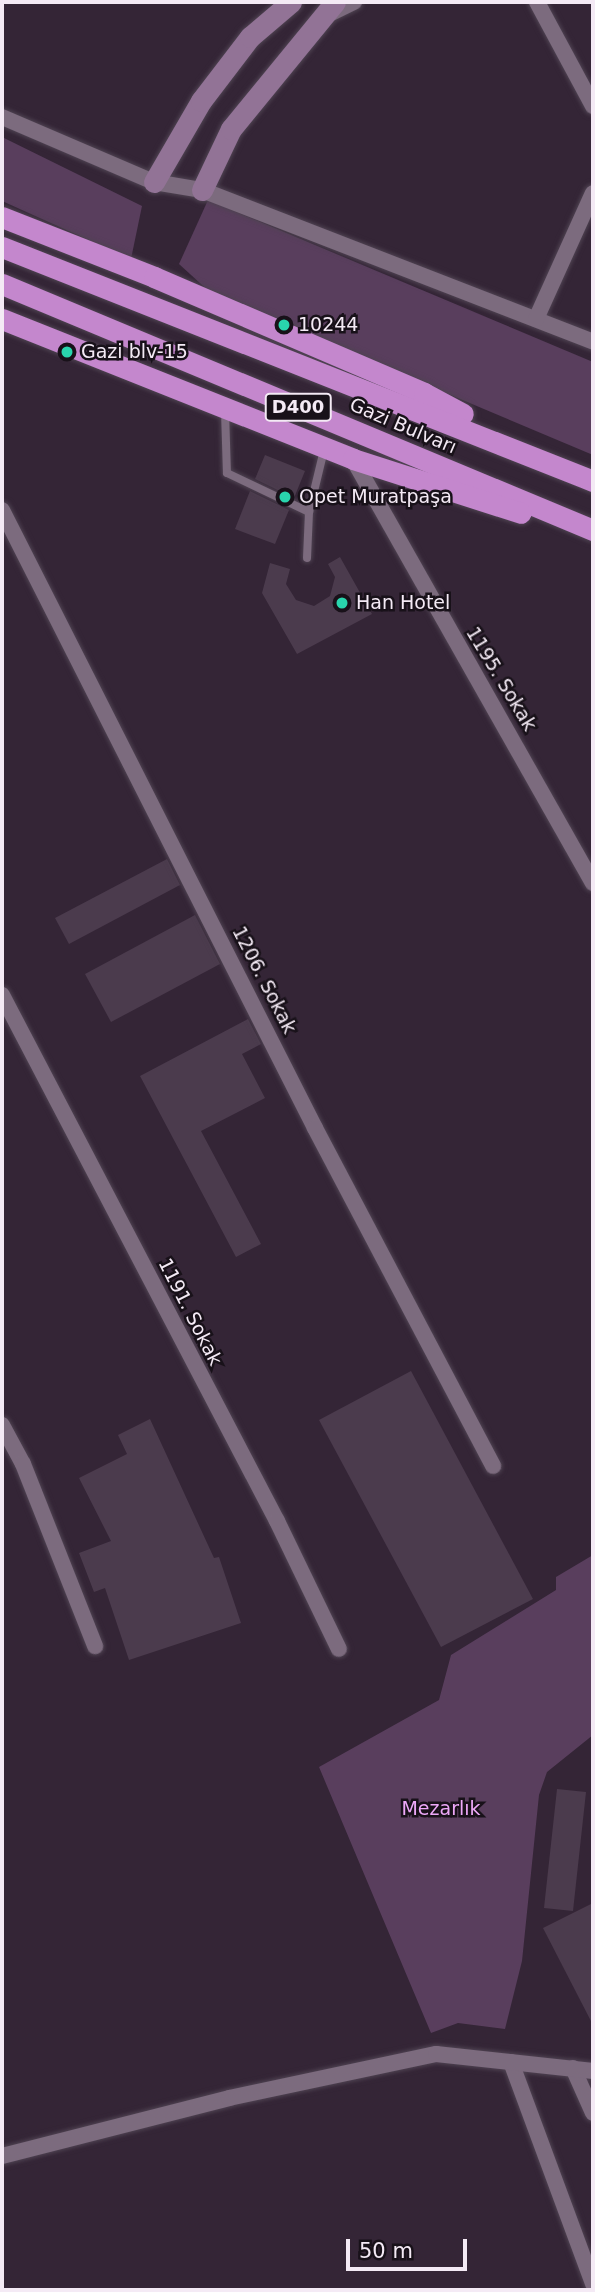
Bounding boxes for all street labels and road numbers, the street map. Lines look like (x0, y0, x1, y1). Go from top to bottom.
road number: D400 (263, 393, 333, 422)
street label: Gazi Bulvarı (346, 393, 460, 459)
street label: 1195. Sokak (461, 623, 541, 735)
street label: 1206. Sokak (227, 923, 301, 1037)
street label: 1191. Sokak (153, 1255, 227, 1369)

